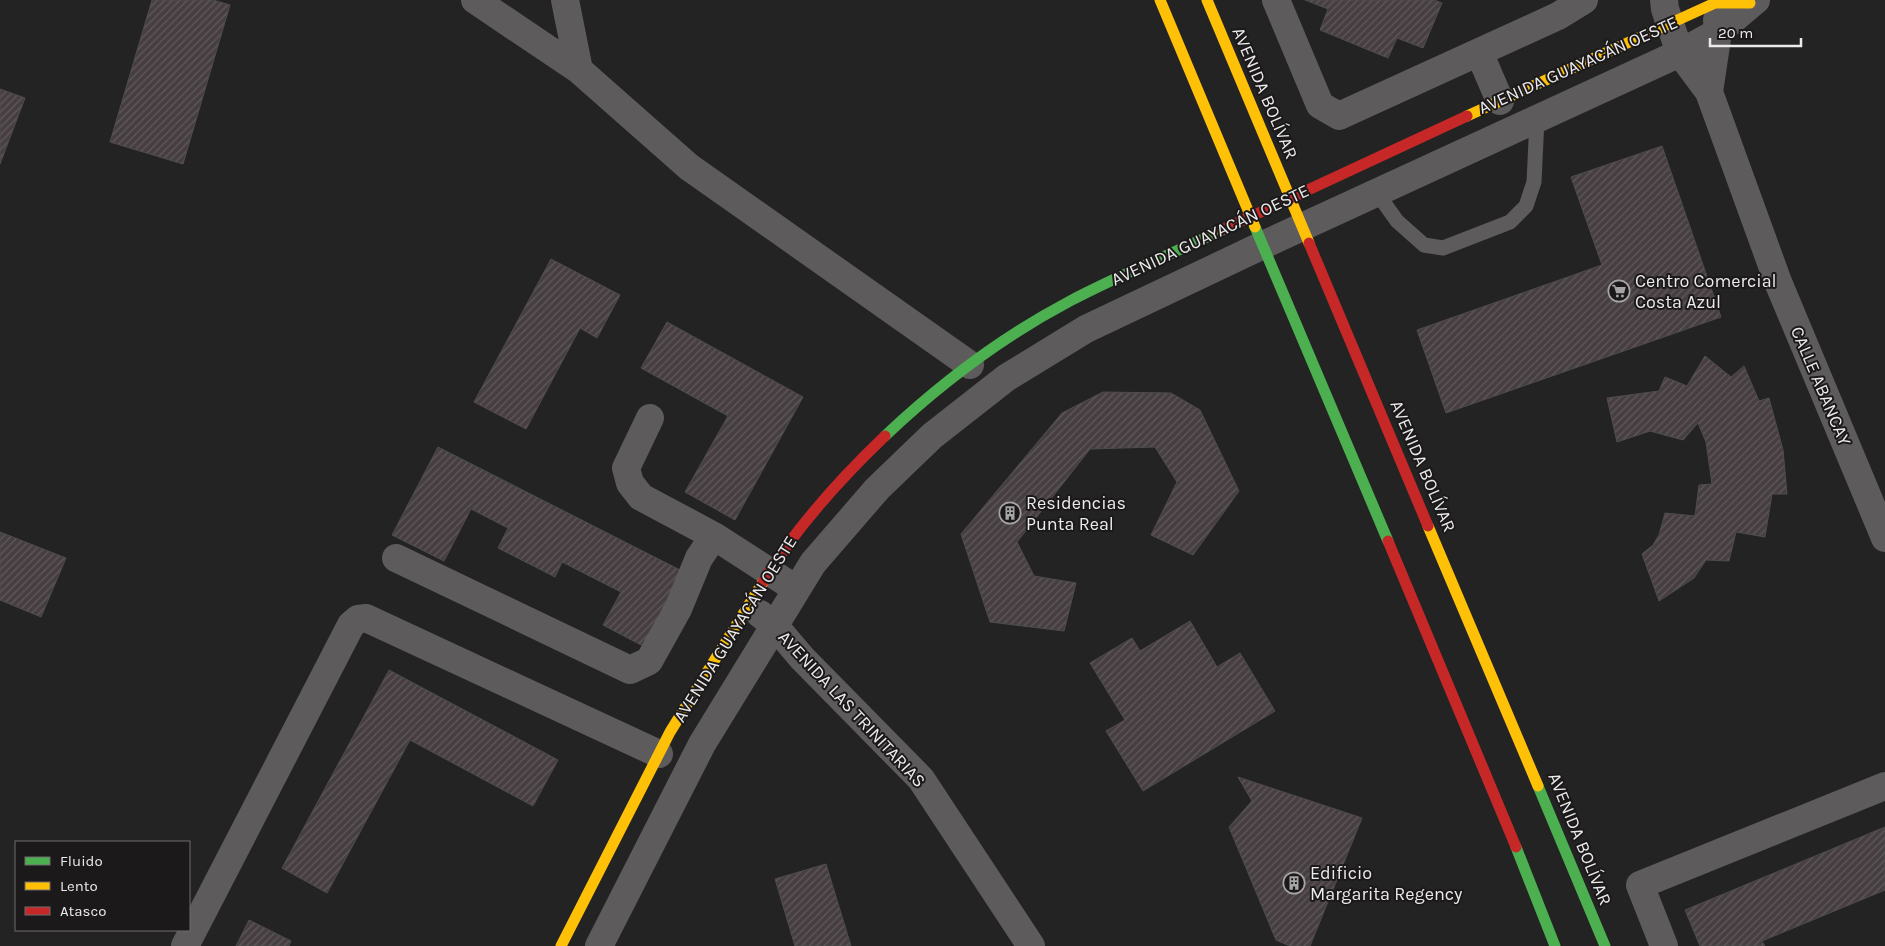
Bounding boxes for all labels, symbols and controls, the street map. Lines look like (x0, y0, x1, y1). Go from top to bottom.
street label: AVENIDA GUAYACÁN OESTE (1475, 10, 1681, 119)
scale bar (1710, 15, 1801, 47)
street label: AVENIDA BOLÍVAR (1227, 23, 1304, 162)
text: 20 m (1718, 24, 1753, 42)
street label: AVENIDA GUAYACÁN OESTE (1107, 179, 1312, 291)
place label: Centro Comercial Costa Azul (1635, 270, 1777, 313)
supermarket icon: Centro Comercial Costa Azul (1607, 279, 1631, 303)
street label: CALLE ABANCAY (1786, 323, 1856, 449)
street label: AVENIDA BOLÍVAR (1385, 396, 1462, 535)
place label: Residencias Punta Real (1026, 492, 1126, 535)
building icon: Residencias Punta Real (998, 501, 1022, 525)
street label: AVENIDA GUAYACÁN OESTE (668, 531, 802, 726)
street label: AVENIDA LAS TRINITARIAS (774, 626, 930, 792)
street label: AVENIDA BOLÍVAR (1543, 769, 1618, 909)
legend (15, 841, 190, 931)
text: Fluido (60, 852, 103, 870)
place label: Edificio Margarita Regency (1310, 862, 1463, 905)
building icon: Edificio Margarita Regency (1282, 871, 1306, 895)
text: Lento (60, 877, 98, 895)
text: Atasco (60, 902, 106, 920)

